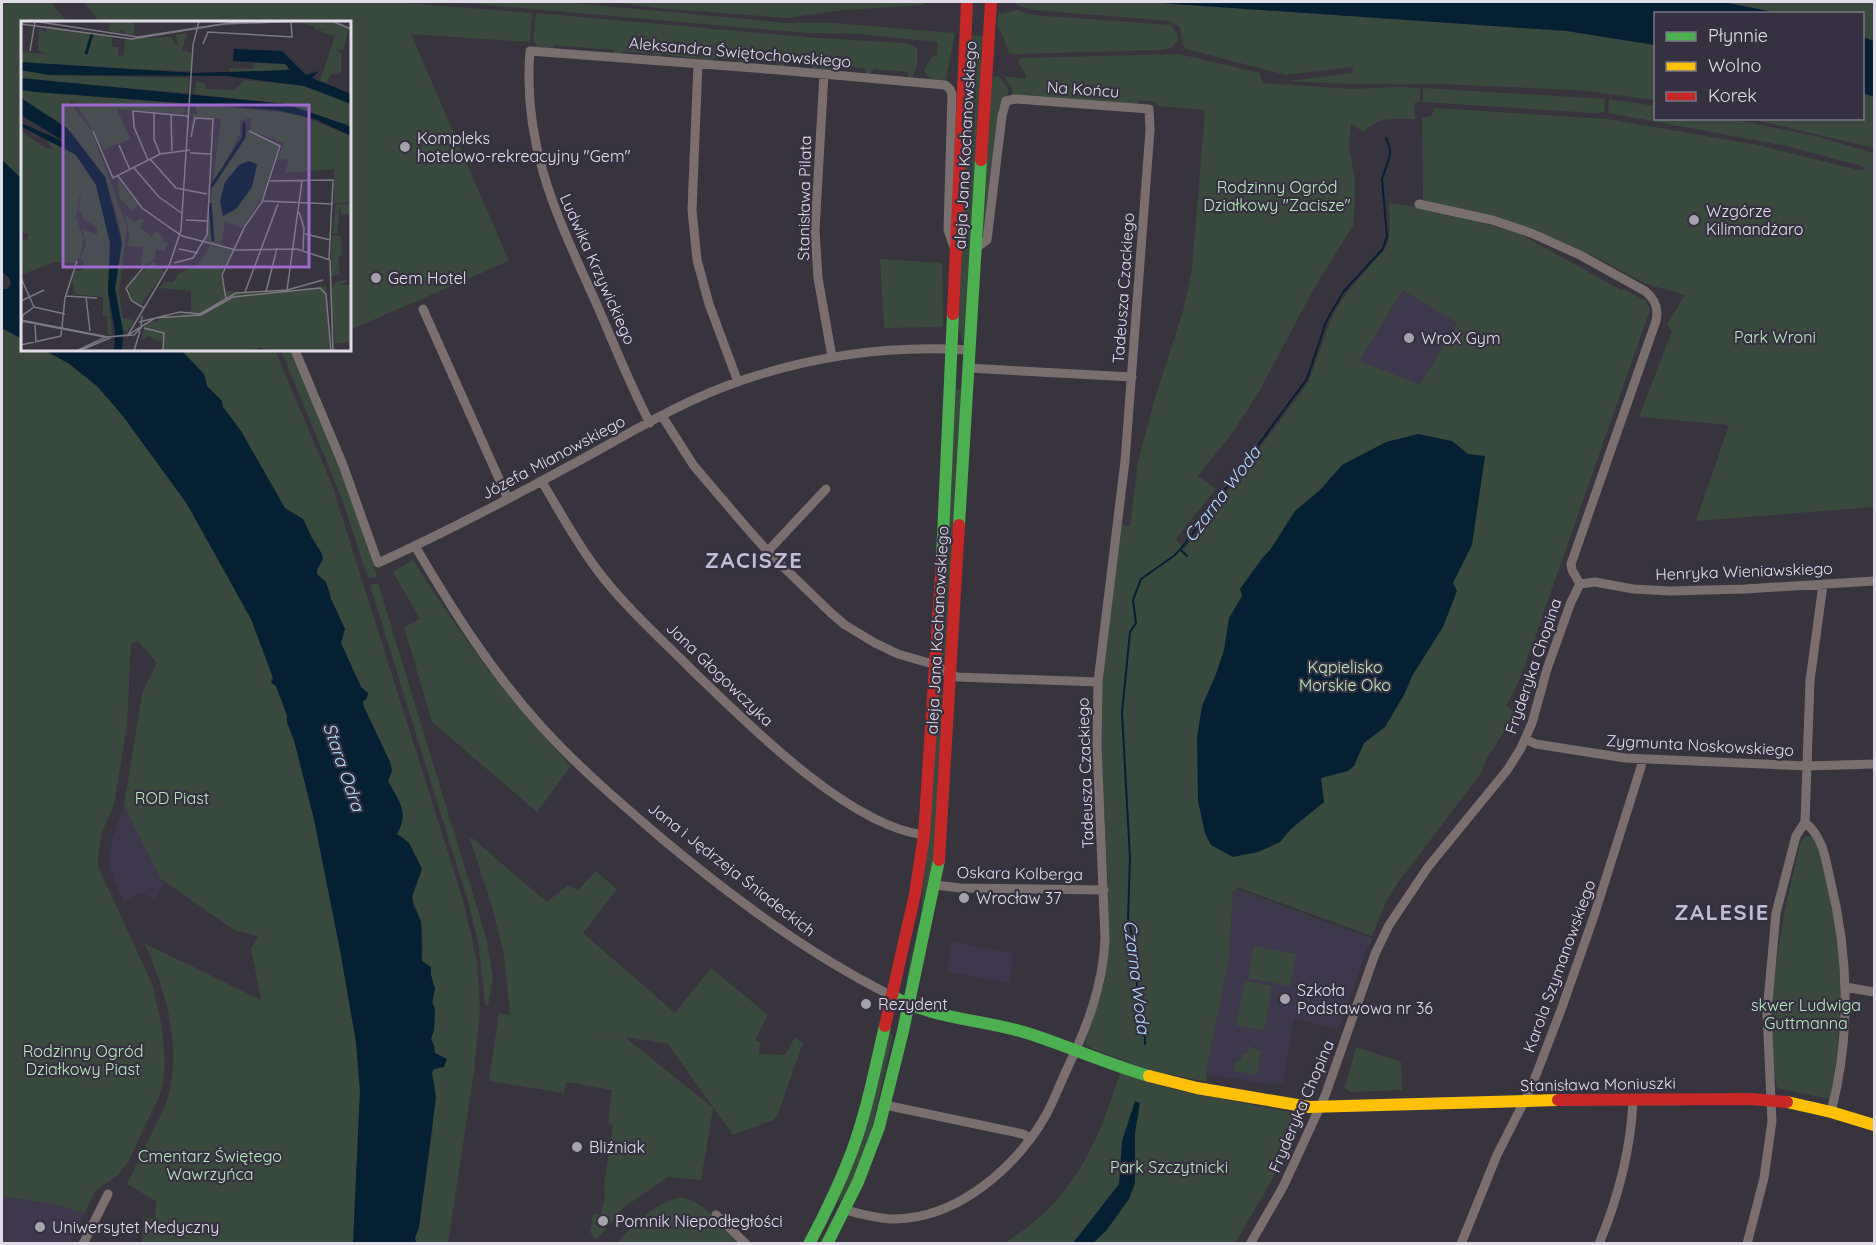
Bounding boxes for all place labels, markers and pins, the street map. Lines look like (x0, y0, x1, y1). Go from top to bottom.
place label: Kompleks hotelowo-rekreacyjny "Gem" (417, 128, 631, 166)
marker: Kompleks hotelowo-rekreacyjny "Gem" (398, 140, 412, 154)
place label: Wzgórze Kilimandżaro (1706, 201, 1803, 239)
marker: Wzgórze Kilimandżaro (1687, 213, 1701, 227)
place label: Gem Hotel (388, 268, 466, 288)
marker: Gem Hotel (369, 271, 383, 285)
place label: WroX Gym (1421, 328, 1501, 348)
marker: WroX Gym (1402, 331, 1416, 345)
place label: Wrocław 37 (976, 888, 1061, 908)
marker: Wrocław 37 (957, 891, 971, 905)
place label: Szkoła Podstawowa nr 36 (1297, 980, 1433, 1018)
marker: Szkoła Podstawowa nr 36 (1278, 992, 1292, 1006)
place label: Rezydent (878, 994, 948, 1014)
marker: Rezydent (859, 997, 873, 1011)
place label: Bliźniak (589, 1137, 645, 1157)
marker: Bliźniak (570, 1140, 584, 1154)
place label: Pomnik Niepodłegłości (615, 1211, 783, 1231)
marker: Pomnik Niepodłegłości (596, 1214, 610, 1228)
place label: Uniwersytet Medyczny (52, 1217, 219, 1237)
marker: Uniwersytet Medyczny (33, 1220, 47, 1234)

